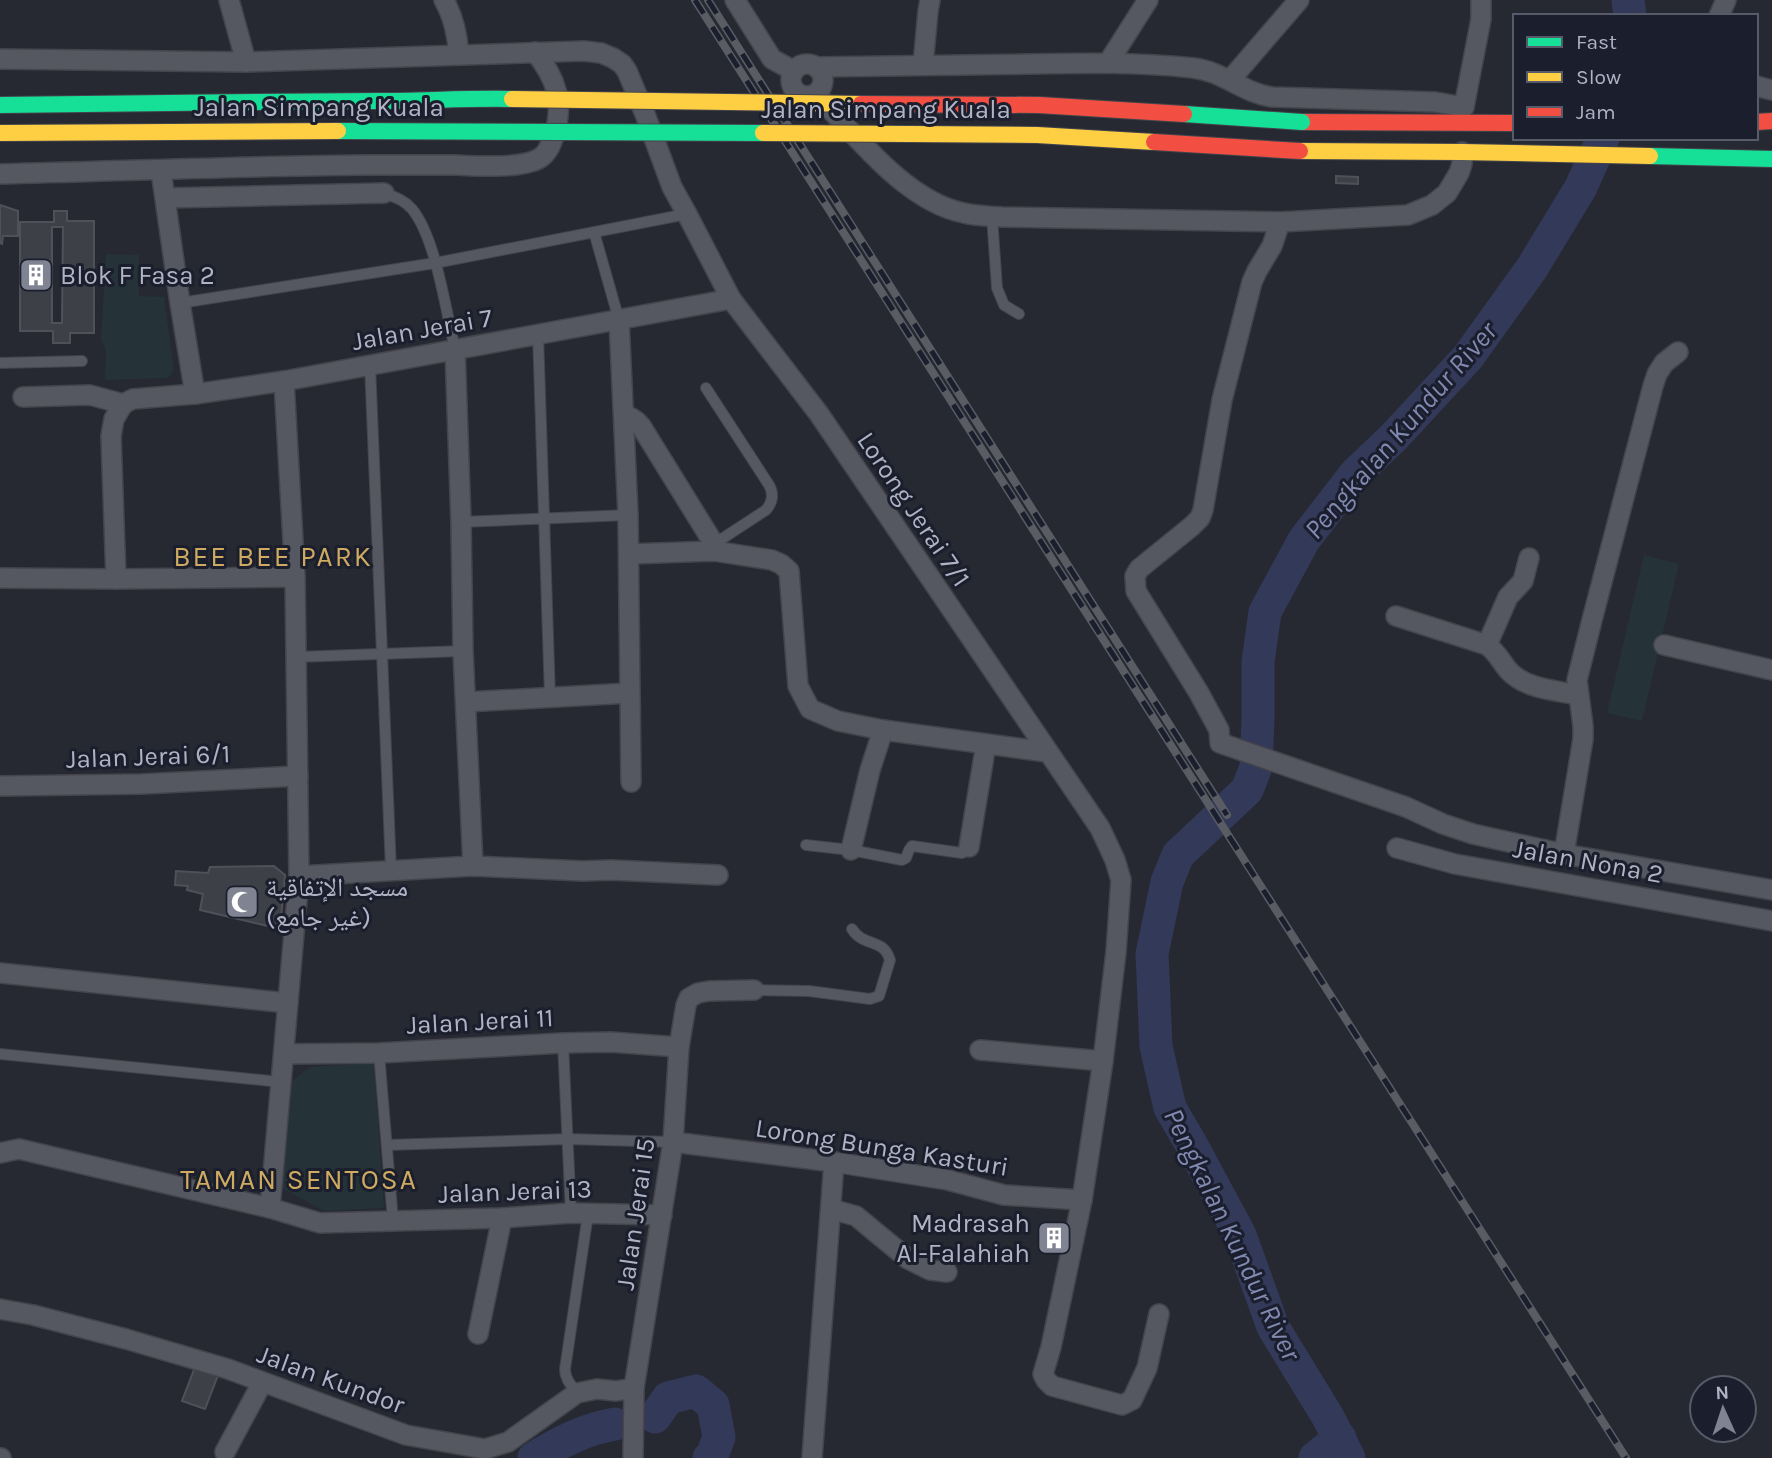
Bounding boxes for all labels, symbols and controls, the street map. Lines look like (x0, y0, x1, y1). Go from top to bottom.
legend (1513, 14, 1758, 140)
text: Fast (1576, 30, 1617, 54)
text: Slow (1576, 65, 1621, 89)
street label: Jalan Simpang Kuala (194, 92, 444, 123)
street label: Jalan Simpang Kuala (761, 94, 1011, 125)
text: Jam (1576, 100, 1616, 124)
building icon: Blok F Fasa 2 (17, 256, 55, 294)
place label: Blok F Fasa 2 (60, 260, 215, 291)
street label: Jalan Jerai 7 (349, 302, 495, 357)
water label: Pengkalan Kundur River (1297, 314, 1505, 546)
street label: Lorong Jerai 7/1 (850, 426, 977, 593)
district label: BEE BEE PARK (173, 540, 373, 573)
street label: Jalan Jerai 6/1 (65, 738, 231, 775)
street label: Jalan Nona 2 (1511, 833, 1665, 890)
place label: مسجد الإتفاقية (غير جامع) (266, 872, 408, 934)
mosque icon: مسجد الإتفاقية (غير جامع) (223, 883, 261, 921)
street label: Jalan Jerai 11 (406, 1002, 554, 1041)
water label: Pengkalan Kundur River (1157, 1103, 1309, 1367)
street label: Lorong Bunga Kasturi (753, 1112, 1011, 1183)
street label: Jalan Jerai 15 (609, 1136, 661, 1292)
district label: TAMAN SENTOSA (180, 1163, 418, 1196)
street label: Jalan Jerai 13 (438, 1173, 592, 1210)
place label: Madrasah Al-Falahiah (896, 1208, 1030, 1269)
building icon: Madrasah Al-Falahiah (1035, 1219, 1073, 1257)
street label: Jalan Kundor (253, 1338, 409, 1421)
north arrow (1688, 1374, 1758, 1444)
text: N (1715, 1382, 1730, 1404)

